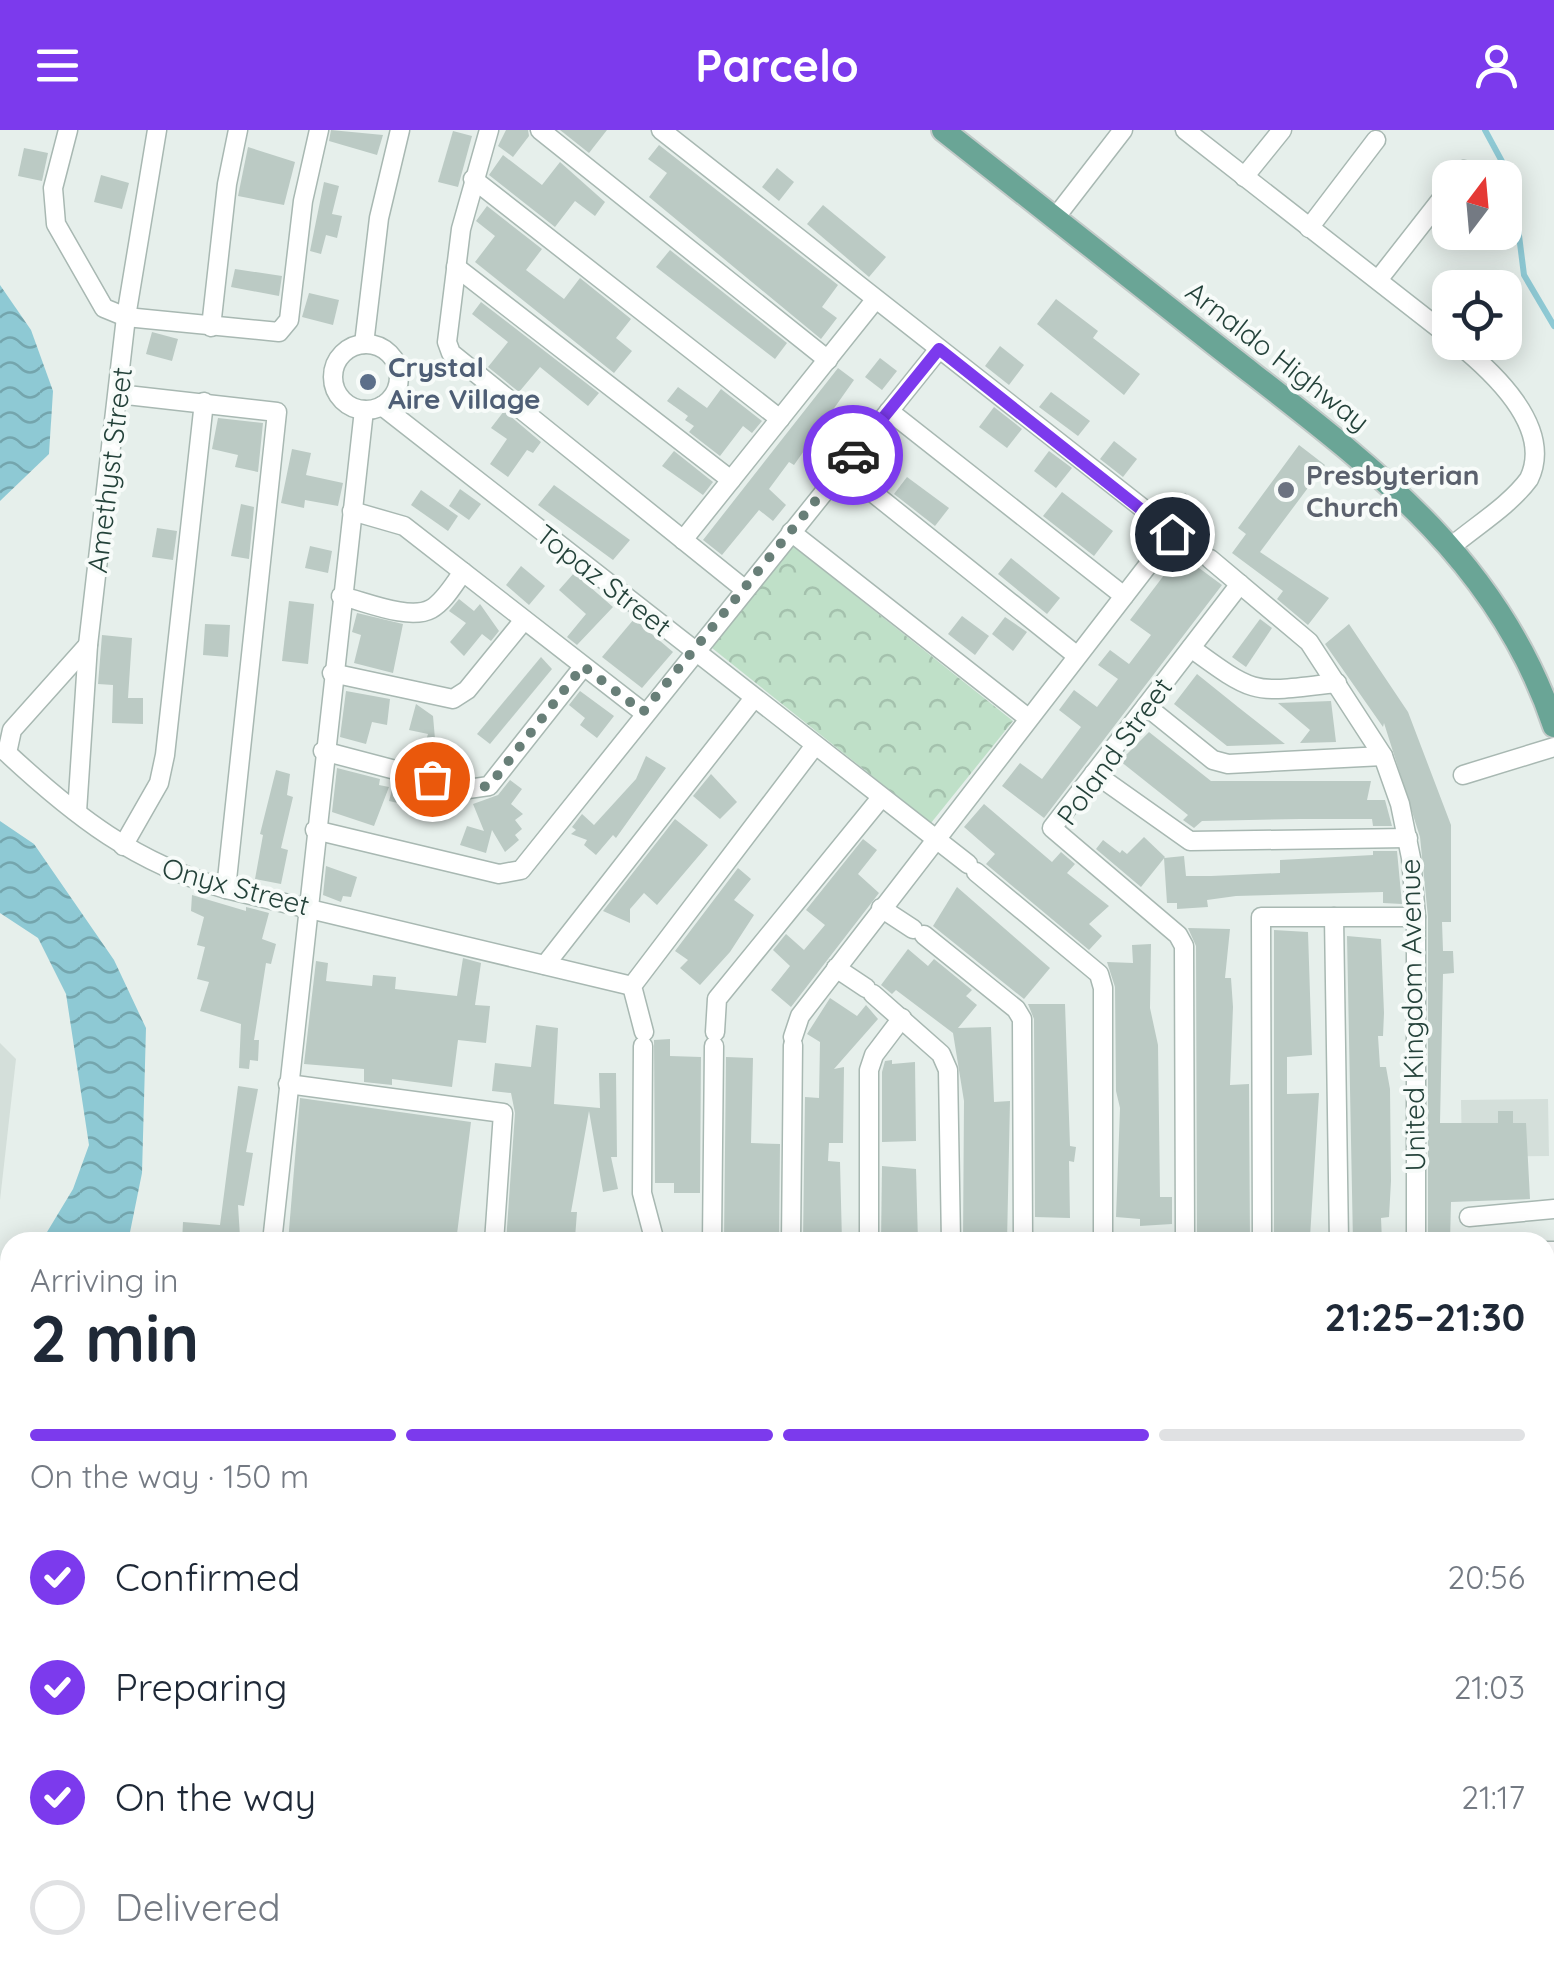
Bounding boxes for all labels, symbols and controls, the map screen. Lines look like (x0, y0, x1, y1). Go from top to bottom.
text: Parcelo (695, 37, 859, 93)
icon: menu (30, 38, 85, 93)
icon: person (1469, 38, 1524, 93)
north arrow (1432, 160, 1522, 250)
map controls (1432, 160, 1522, 360)
button: locate (1432, 270, 1522, 360)
street label: Arnaldo Highway (1179, 273, 1377, 439)
place label: Crystal Aire Village (388, 349, 541, 416)
street label: Amethyst Street (79, 365, 139, 575)
marker: Crystal Aire Village (357, 371, 379, 393)
courier (803, 405, 903, 505)
icon: car (826, 428, 881, 483)
place label: Presbyterian Church (1306, 457, 1479, 524)
marker: Presbyterian Church (1275, 479, 1297, 501)
pin (1130, 492, 1215, 577)
icon: home (1145, 507, 1200, 562)
street label: Topaz Street (529, 516, 679, 644)
street label: Poland Street (1049, 670, 1179, 832)
pin (390, 737, 475, 822)
icon: bag (405, 752, 460, 807)
street label: Onyx Street (158, 850, 314, 922)
street label: United Kingdom Avenue (1392, 858, 1432, 1172)
text: Arriving in (30, 1260, 179, 1300)
text: 21:25–21:30 (1325, 1293, 1525, 1341)
text: 2 min (30, 1297, 199, 1378)
text: On the way · 150 m (30, 1456, 309, 1496)
icon: check (30, 1550, 85, 1605)
text: Confirmed (115, 1553, 300, 1601)
text: 20:56 (1448, 1557, 1525, 1597)
icon: check (30, 1660, 85, 1715)
text: Preparing (115, 1663, 287, 1711)
text: 21:03 (1454, 1667, 1525, 1707)
icon: check (30, 1770, 85, 1825)
text: On the way (115, 1773, 316, 1821)
text: 21:17 (1461, 1777, 1525, 1817)
text: Delivered (115, 1883, 281, 1931)

